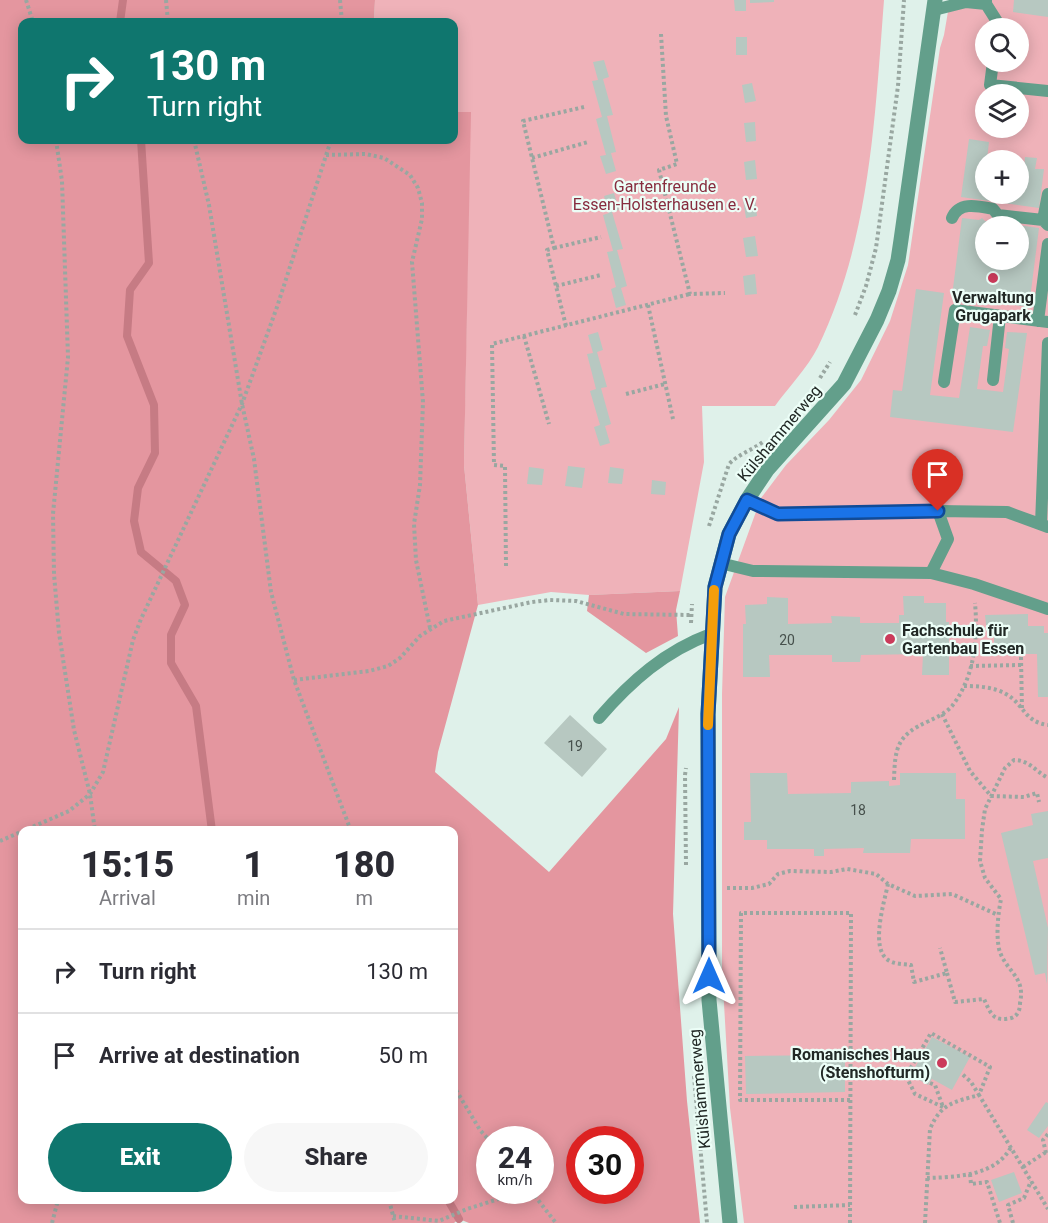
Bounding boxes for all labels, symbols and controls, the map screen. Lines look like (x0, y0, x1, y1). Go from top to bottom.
map controls (975, 18, 1029, 270)
button: search (975, 18, 1029, 72)
text: 130 m (147, 41, 266, 90)
icon: right (48, 42, 126, 120)
button: layers (975, 84, 1029, 138)
text: Turn right (147, 91, 262, 123)
button: + (975, 150, 1029, 204)
park label: Gartenfreunde Essen-Holsterhausen e. V. (573, 177, 757, 214)
button: − (975, 216, 1029, 270)
marker: Verwaltung Grugapark (986, 271, 1000, 285)
place label: Verwaltung Grugapark (952, 288, 1034, 325)
street label: Külshammerweg (734, 381, 825, 485)
pin (912, 449, 963, 511)
icon: arrive (921, 458, 954, 491)
place label: Fachschule für Gartenbau Essen (902, 621, 1024, 658)
house number: 20 (779, 632, 795, 648)
marker: Fachschule für Gartenbau Essen (883, 632, 897, 646)
house number: 19 (567, 738, 583, 754)
house number: 18 (850, 802, 866, 818)
text: 15:15 (81, 844, 174, 886)
text: 1 (243, 844, 264, 886)
text: 180 (333, 844, 395, 886)
text: Arrival (99, 886, 156, 910)
text: min (237, 886, 270, 910)
text: m (355, 886, 373, 910)
position arrow (677, 944, 741, 1008)
icon: right (48, 955, 81, 988)
text: Turn right (99, 959, 196, 984)
text: 130 m (366, 959, 428, 984)
street label: Külshammerweg (685, 1028, 714, 1150)
icon: arrive (48, 1039, 81, 1072)
text: Arrive at destination (99, 1043, 300, 1068)
text: 50 m (379, 1043, 428, 1068)
place label: Romanisches Haus (Stenshofturm) (792, 1045, 930, 1082)
marker: Romanisches Haus (Stenshofturm) (935, 1056, 949, 1070)
button: Exit (48, 1123, 232, 1192)
button: Share (244, 1123, 428, 1192)
speed limit sign: 30 (566, 1126, 644, 1204)
text: 24 (498, 1140, 532, 1175)
text: km/h (497, 1171, 533, 1189)

